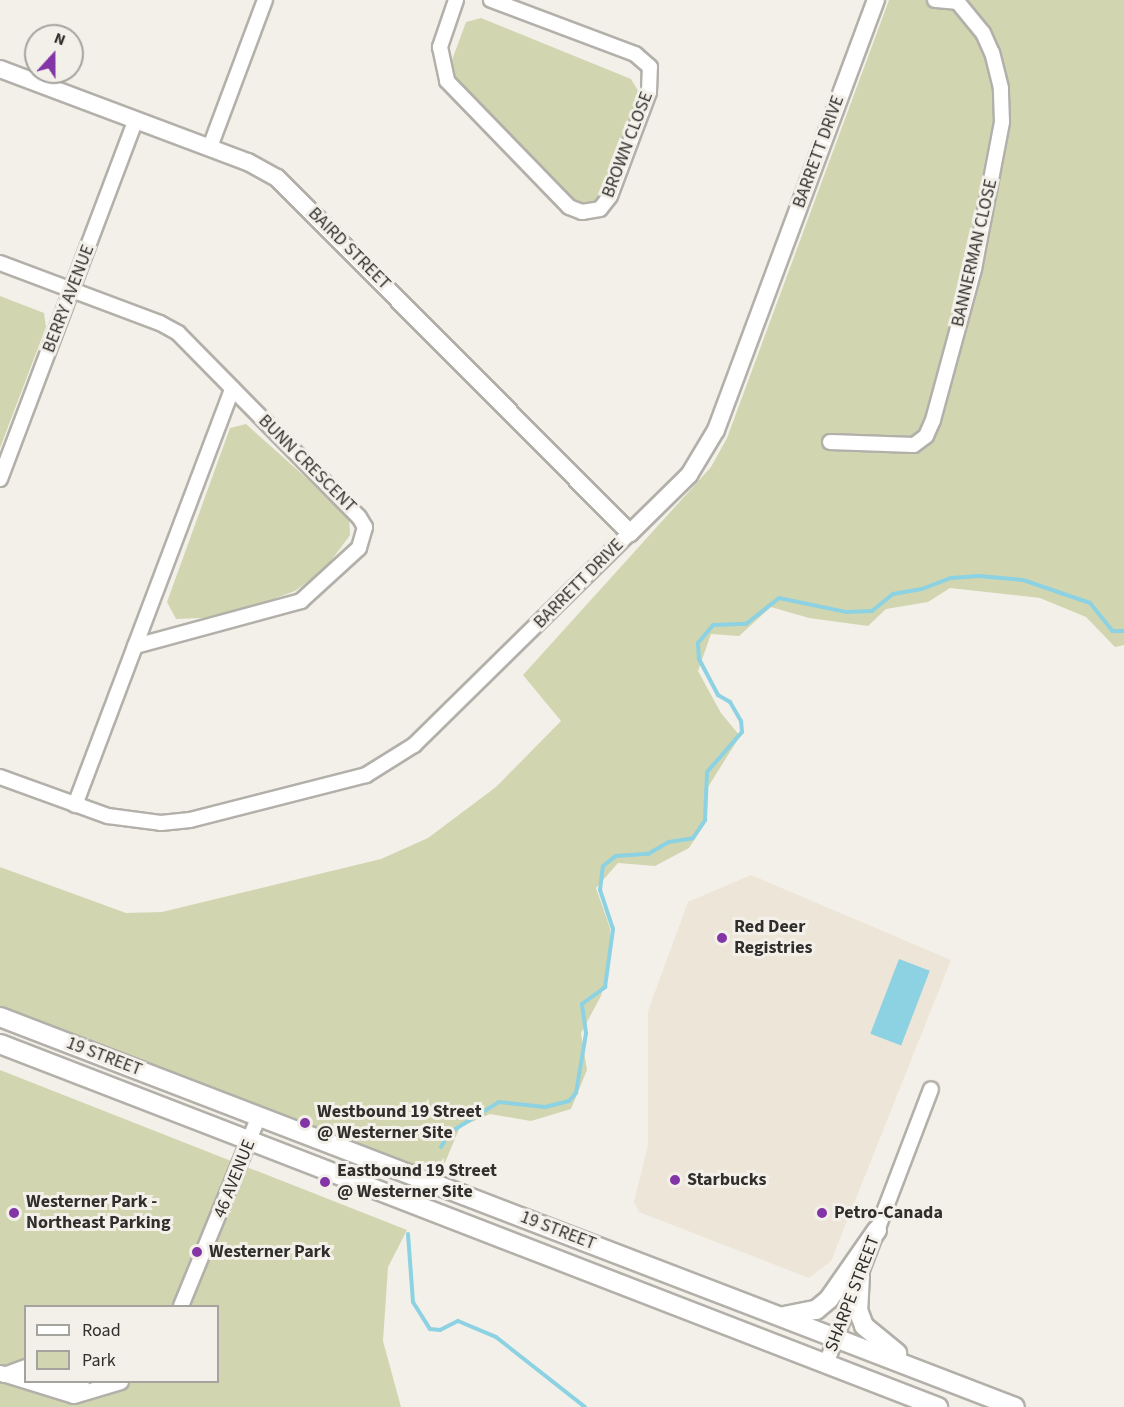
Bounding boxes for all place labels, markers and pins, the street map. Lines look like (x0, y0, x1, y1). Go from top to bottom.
place label: Red Deer Registries (734, 917, 813, 960)
marker: Red Deer Registries (715, 931, 729, 945)
place label: Westbound 19 Street @ Westerner Site (317, 1102, 482, 1144)
marker: Westbound 19 Street @ Westerner Site (298, 1116, 312, 1130)
place label: Eastbound 19 Street @ Westerner Site (337, 1161, 497, 1204)
place label: Starbucks (687, 1169, 766, 1191)
marker: Starbucks (668, 1173, 682, 1187)
marker: Eastbound 19 Street @ Westerner Site (318, 1175, 332, 1189)
place label: Westerner Park - Northeast Parking (26, 1192, 171, 1234)
place label: Petro-Canada (834, 1202, 943, 1224)
marker: Westerner Park - Northeast Parking (7, 1206, 21, 1220)
marker: Petro-Canada (815, 1206, 829, 1220)
place label: Westerner Park (209, 1241, 331, 1263)
marker: Westerner Park (190, 1245, 204, 1259)

